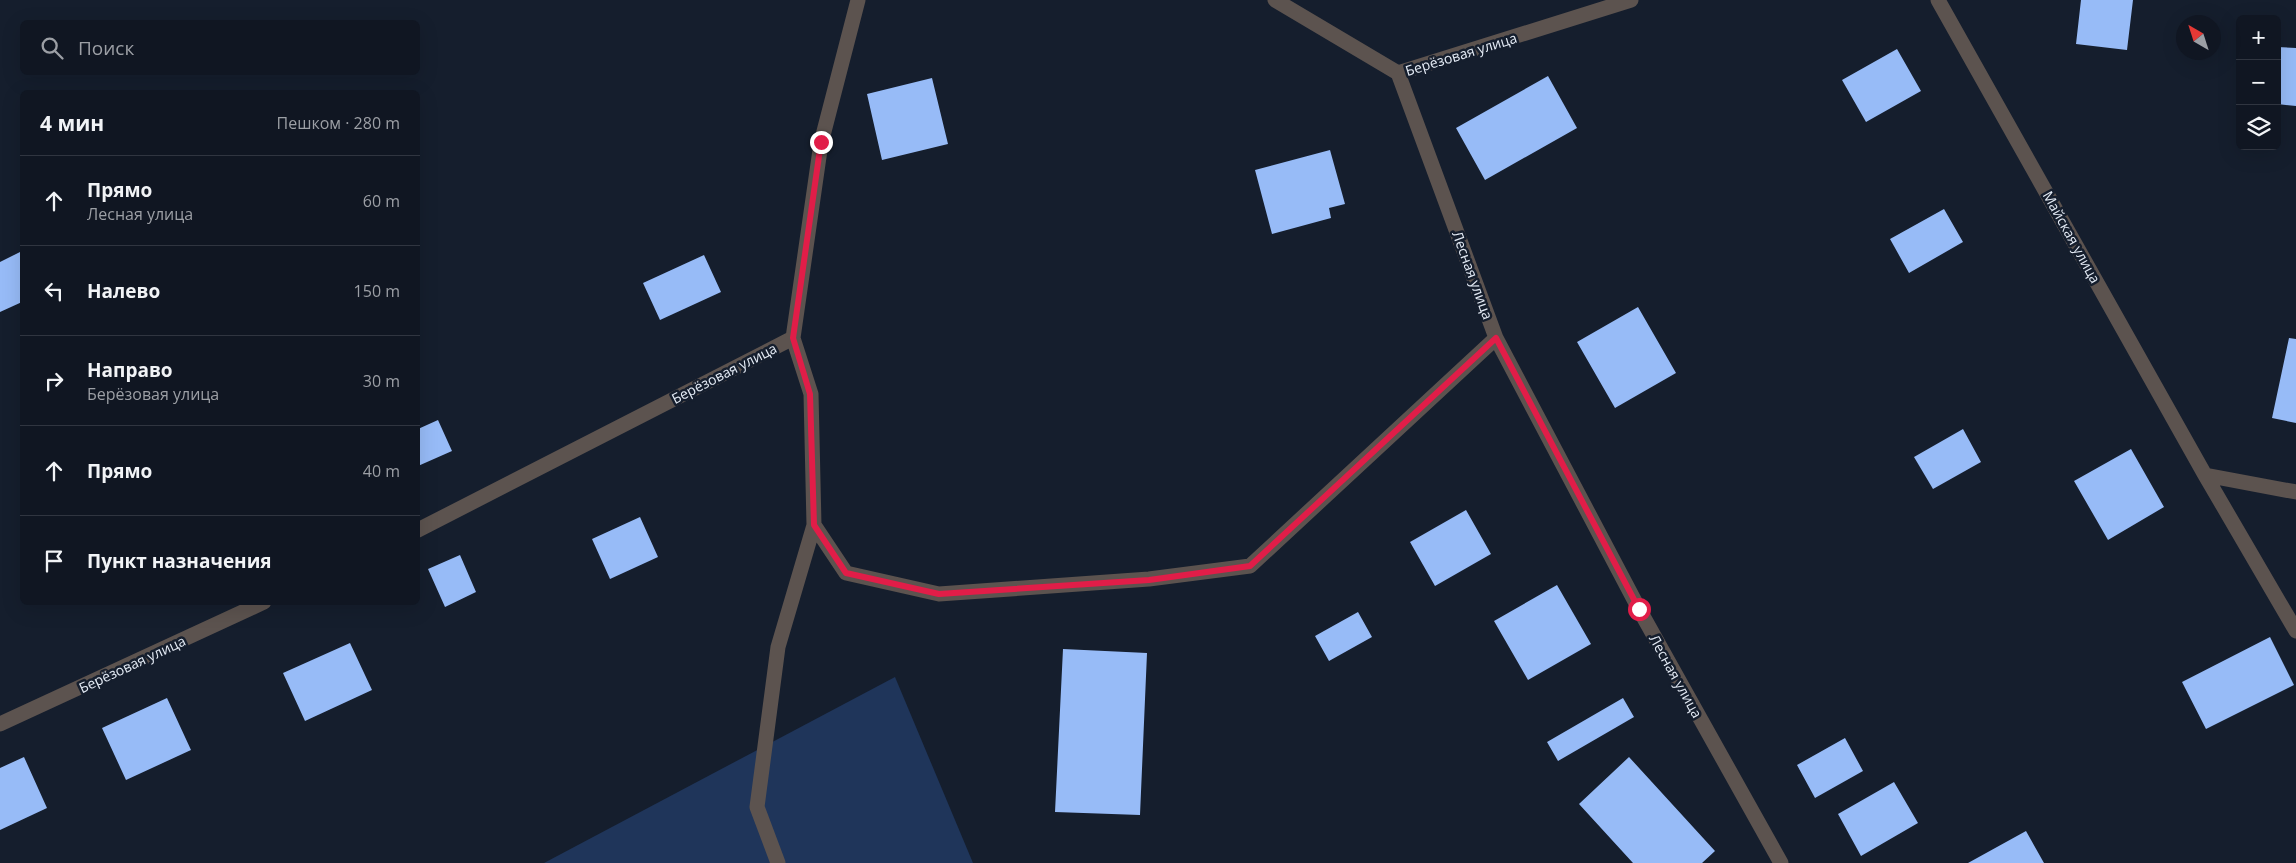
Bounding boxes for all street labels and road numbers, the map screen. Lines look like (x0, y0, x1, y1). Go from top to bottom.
street label: Берёзовая улица (1403, 28, 1519, 80)
street label: Майская улица (2039, 187, 2105, 287)
street label: Лесная улица (1448, 228, 1498, 322)
street label: Берёзовая улица (668, 338, 780, 408)
street label: Берёзовая улица (76, 631, 188, 697)
street label: Лесная улица (1645, 631, 1707, 721)

